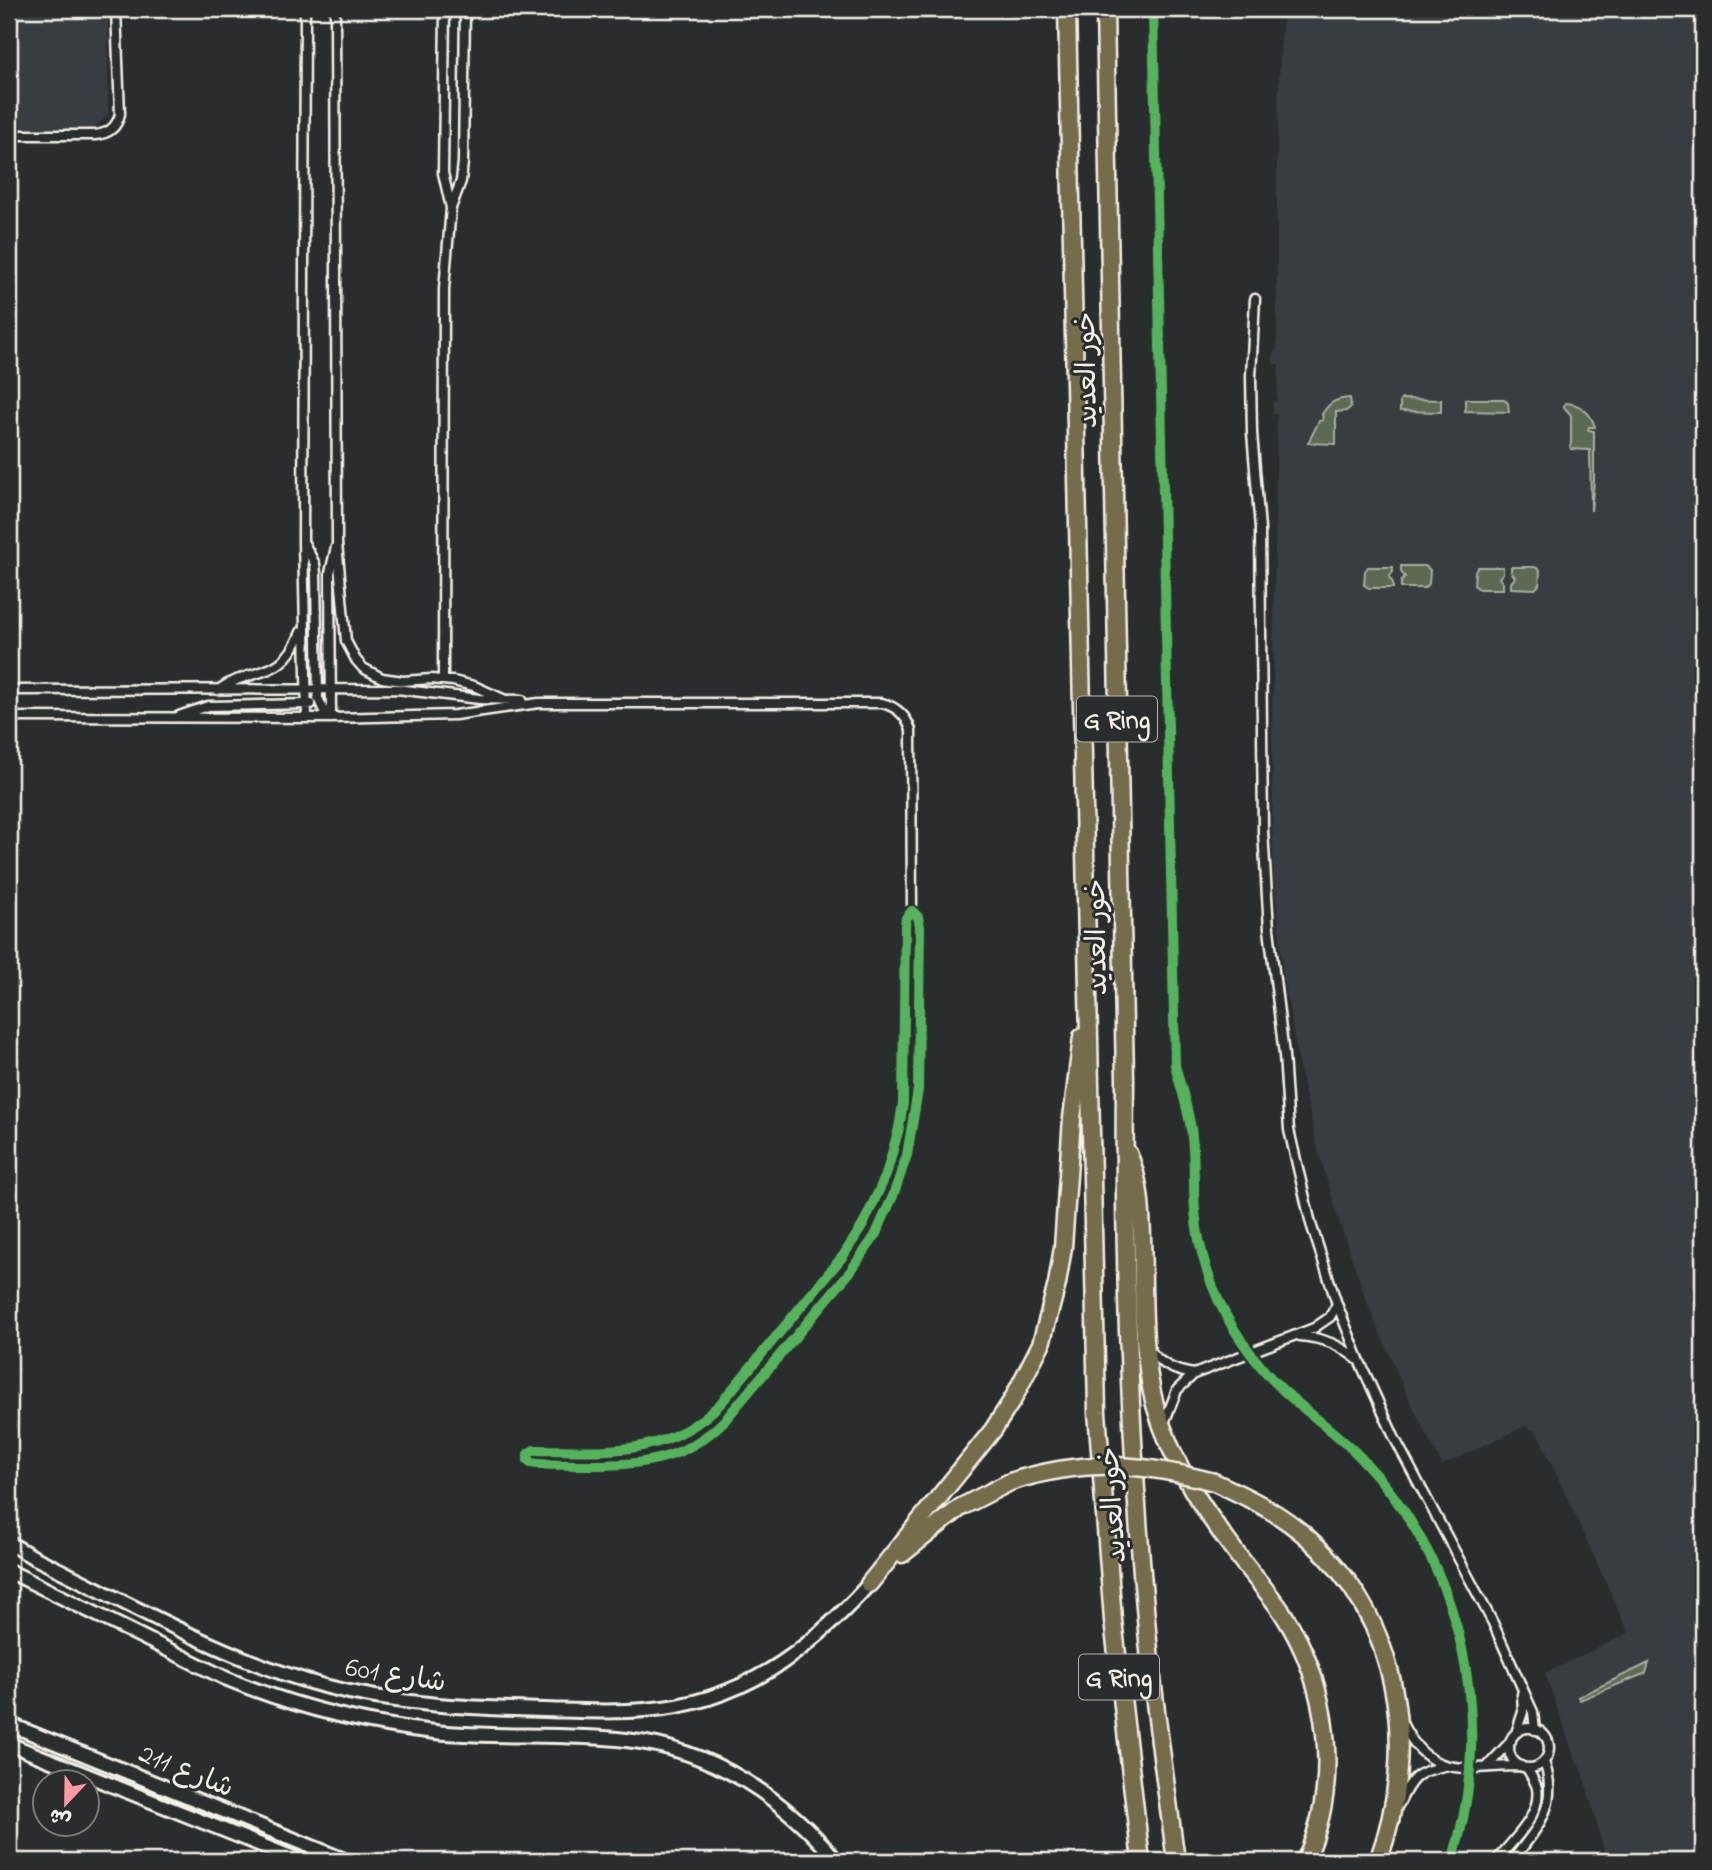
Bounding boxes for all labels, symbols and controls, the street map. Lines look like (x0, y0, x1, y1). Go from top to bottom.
street label: خور العديد (1067, 311, 1110, 429)
road number: G Ring (1077, 696, 1157, 741)
street label: خور العديد (1077, 878, 1120, 996)
street label: خور العديد (1090, 1445, 1139, 1564)
street label: شارع 601 (342, 1648, 448, 1705)
road number: G Ring (1079, 1654, 1159, 1700)
street label: شارع 211 (132, 1735, 239, 1810)
north arrow (32, 1769, 102, 1839)
text: ش (46, 1800, 75, 1833)

